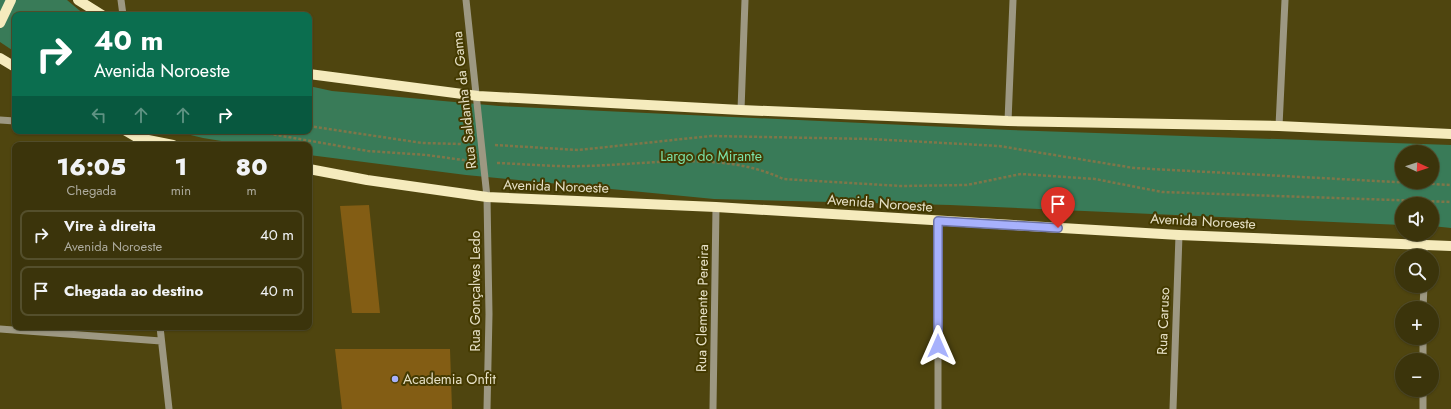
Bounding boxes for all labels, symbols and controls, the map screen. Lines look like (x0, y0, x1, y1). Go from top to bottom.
text: 40 m (94, 20, 163, 61)
icon: right (28, 28, 80, 80)
street label: Rua Saldanha da Gama (447, 30, 481, 170)
text: Avenida Noroeste (94, 58, 230, 84)
icon: left (88, 104, 110, 126)
icon: ahead (130, 104, 152, 126)
icon: ahead (172, 104, 194, 126)
icon: right (214, 104, 236, 126)
north arrow (1395, 145, 1439, 189)
map controls (1395, 145, 1439, 397)
park label: Largo do Mirante (660, 146, 762, 166)
text: 16:05 (57, 149, 126, 184)
text: 1 (175, 149, 187, 184)
text: 80 (236, 149, 268, 184)
street label: Avenida Noroeste (503, 174, 609, 198)
text: Chegada (66, 181, 116, 200)
text: min (171, 181, 191, 200)
text: m (246, 181, 257, 200)
pin (1041, 187, 1075, 228)
street label: Avenida Noroeste (827, 189, 933, 217)
icon: arrive (1047, 193, 1069, 215)
button: sound (1395, 197, 1439, 241)
street label: Avenida Noroeste (1150, 208, 1256, 234)
text: Vire à direita (64, 215, 156, 237)
icon: right (30, 224, 52, 246)
text: 40 m (260, 224, 294, 246)
street label: Rua Gonçalves Ledo (465, 230, 485, 351)
text: Avenida Noroeste (64, 237, 162, 256)
street label: Rua Clemente Pereira (691, 244, 713, 372)
button: search (1395, 249, 1439, 293)
icon: arrive (30, 280, 52, 302)
text: Chegada ao destino (64, 280, 203, 302)
text: 40 m (260, 280, 294, 302)
street label: Rua Caruso (1152, 286, 1174, 355)
button: + (1395, 301, 1439, 345)
position arrow (917, 325, 959, 367)
button: − (1395, 353, 1439, 397)
place label: Academia Onfit (403, 369, 496, 389)
marker: Academia Onfit (390, 374, 400, 384)

